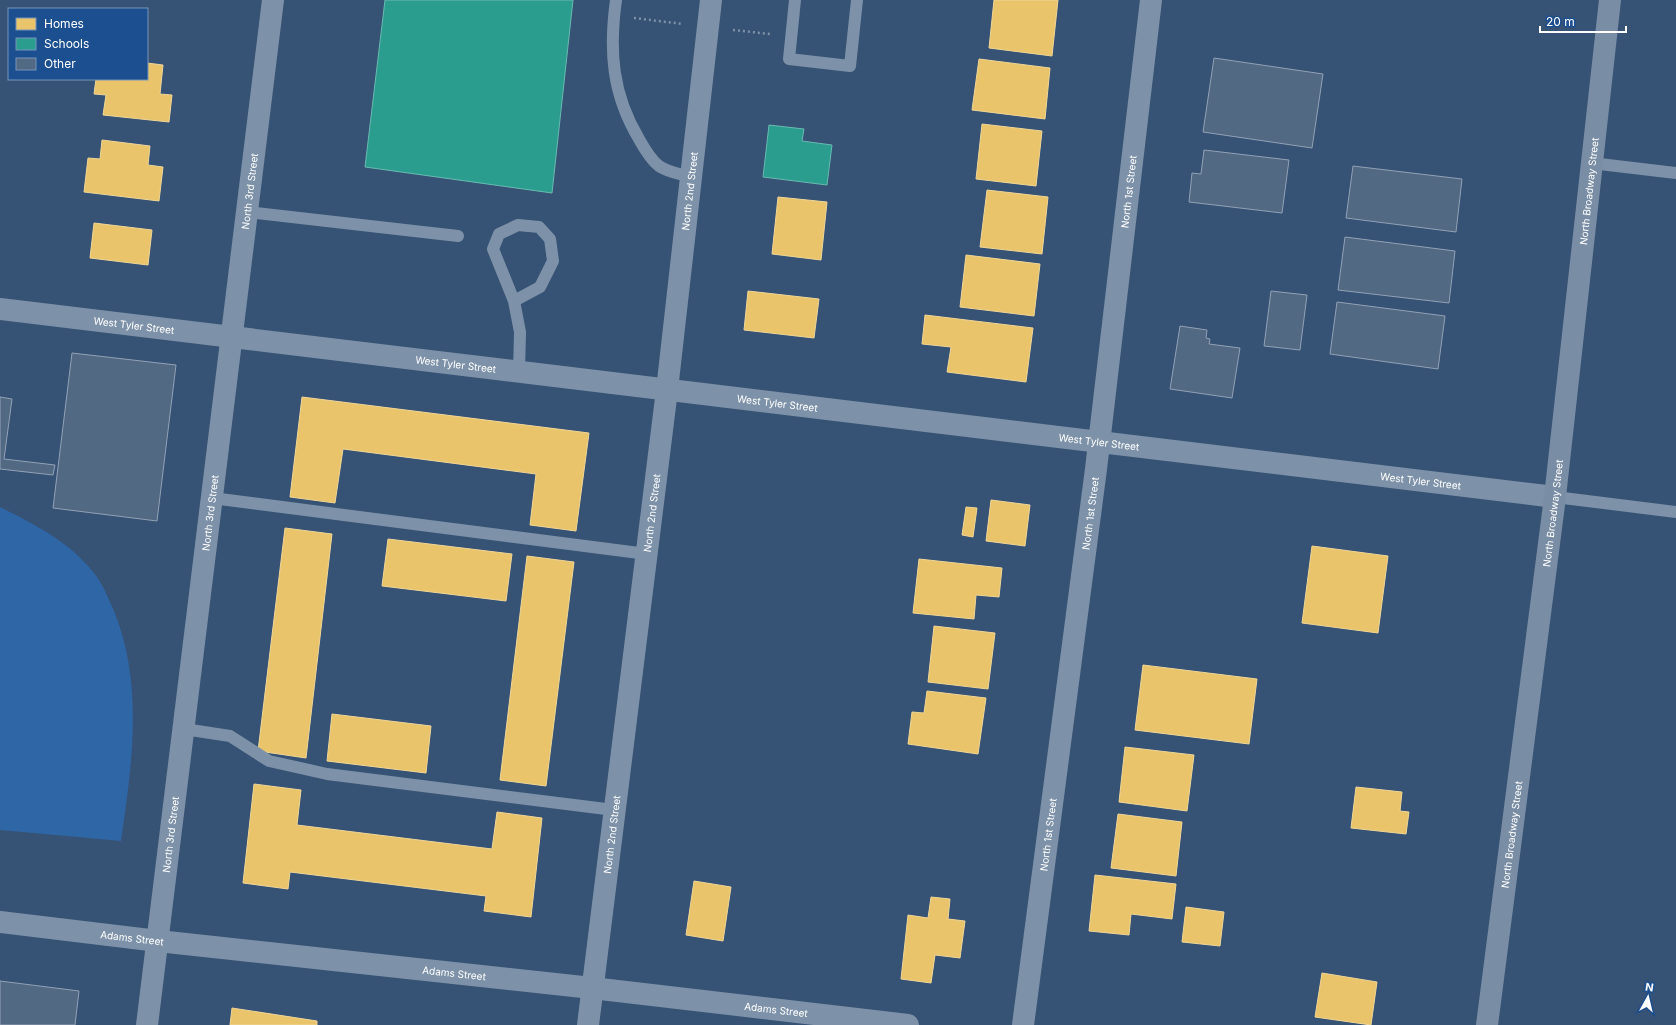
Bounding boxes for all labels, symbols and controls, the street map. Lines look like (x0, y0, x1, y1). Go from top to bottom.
legend (8, 8, 148, 80)
scale bar (1540, 8, 1626, 34)
text: 20 m (1546, 14, 1575, 29)
text: Homes (44, 16, 84, 31)
text: Schools (44, 36, 89, 51)
text: Other (44, 56, 76, 71)
street label: North Broadway Street (1577, 136, 1601, 245)
street label: North 2nd Street (679, 151, 700, 231)
street label: North 3rd Street (239, 152, 260, 230)
street label: North 1st Street (1118, 154, 1139, 229)
street label: West Tyler Street (93, 314, 176, 336)
street label: West Tyler Street (415, 353, 497, 375)
street label: West Tyler Street (736, 392, 819, 414)
street label: West Tyler Street (1058, 431, 1141, 453)
street label: North Broadway Street (1540, 458, 1565, 567)
street label: West Tyler Street (1380, 470, 1462, 492)
street label: North 2nd Street (641, 472, 663, 553)
street label: North 3rd Street (199, 473, 221, 552)
street label: North 1st Street (1079, 476, 1101, 550)
street label: North Broadway Street (1499, 780, 1524, 889)
street label: North 2nd Street (601, 794, 623, 874)
street label: North 3rd Street (160, 795, 181, 873)
street label: North 1st Street (1037, 797, 1059, 872)
street label: Adams Street (100, 928, 165, 948)
street label: Adams Street (422, 964, 487, 983)
north arrow (1628, 977, 1668, 1017)
text: N (1644, 980, 1655, 995)
street label: Adams Street (744, 1000, 809, 1019)

